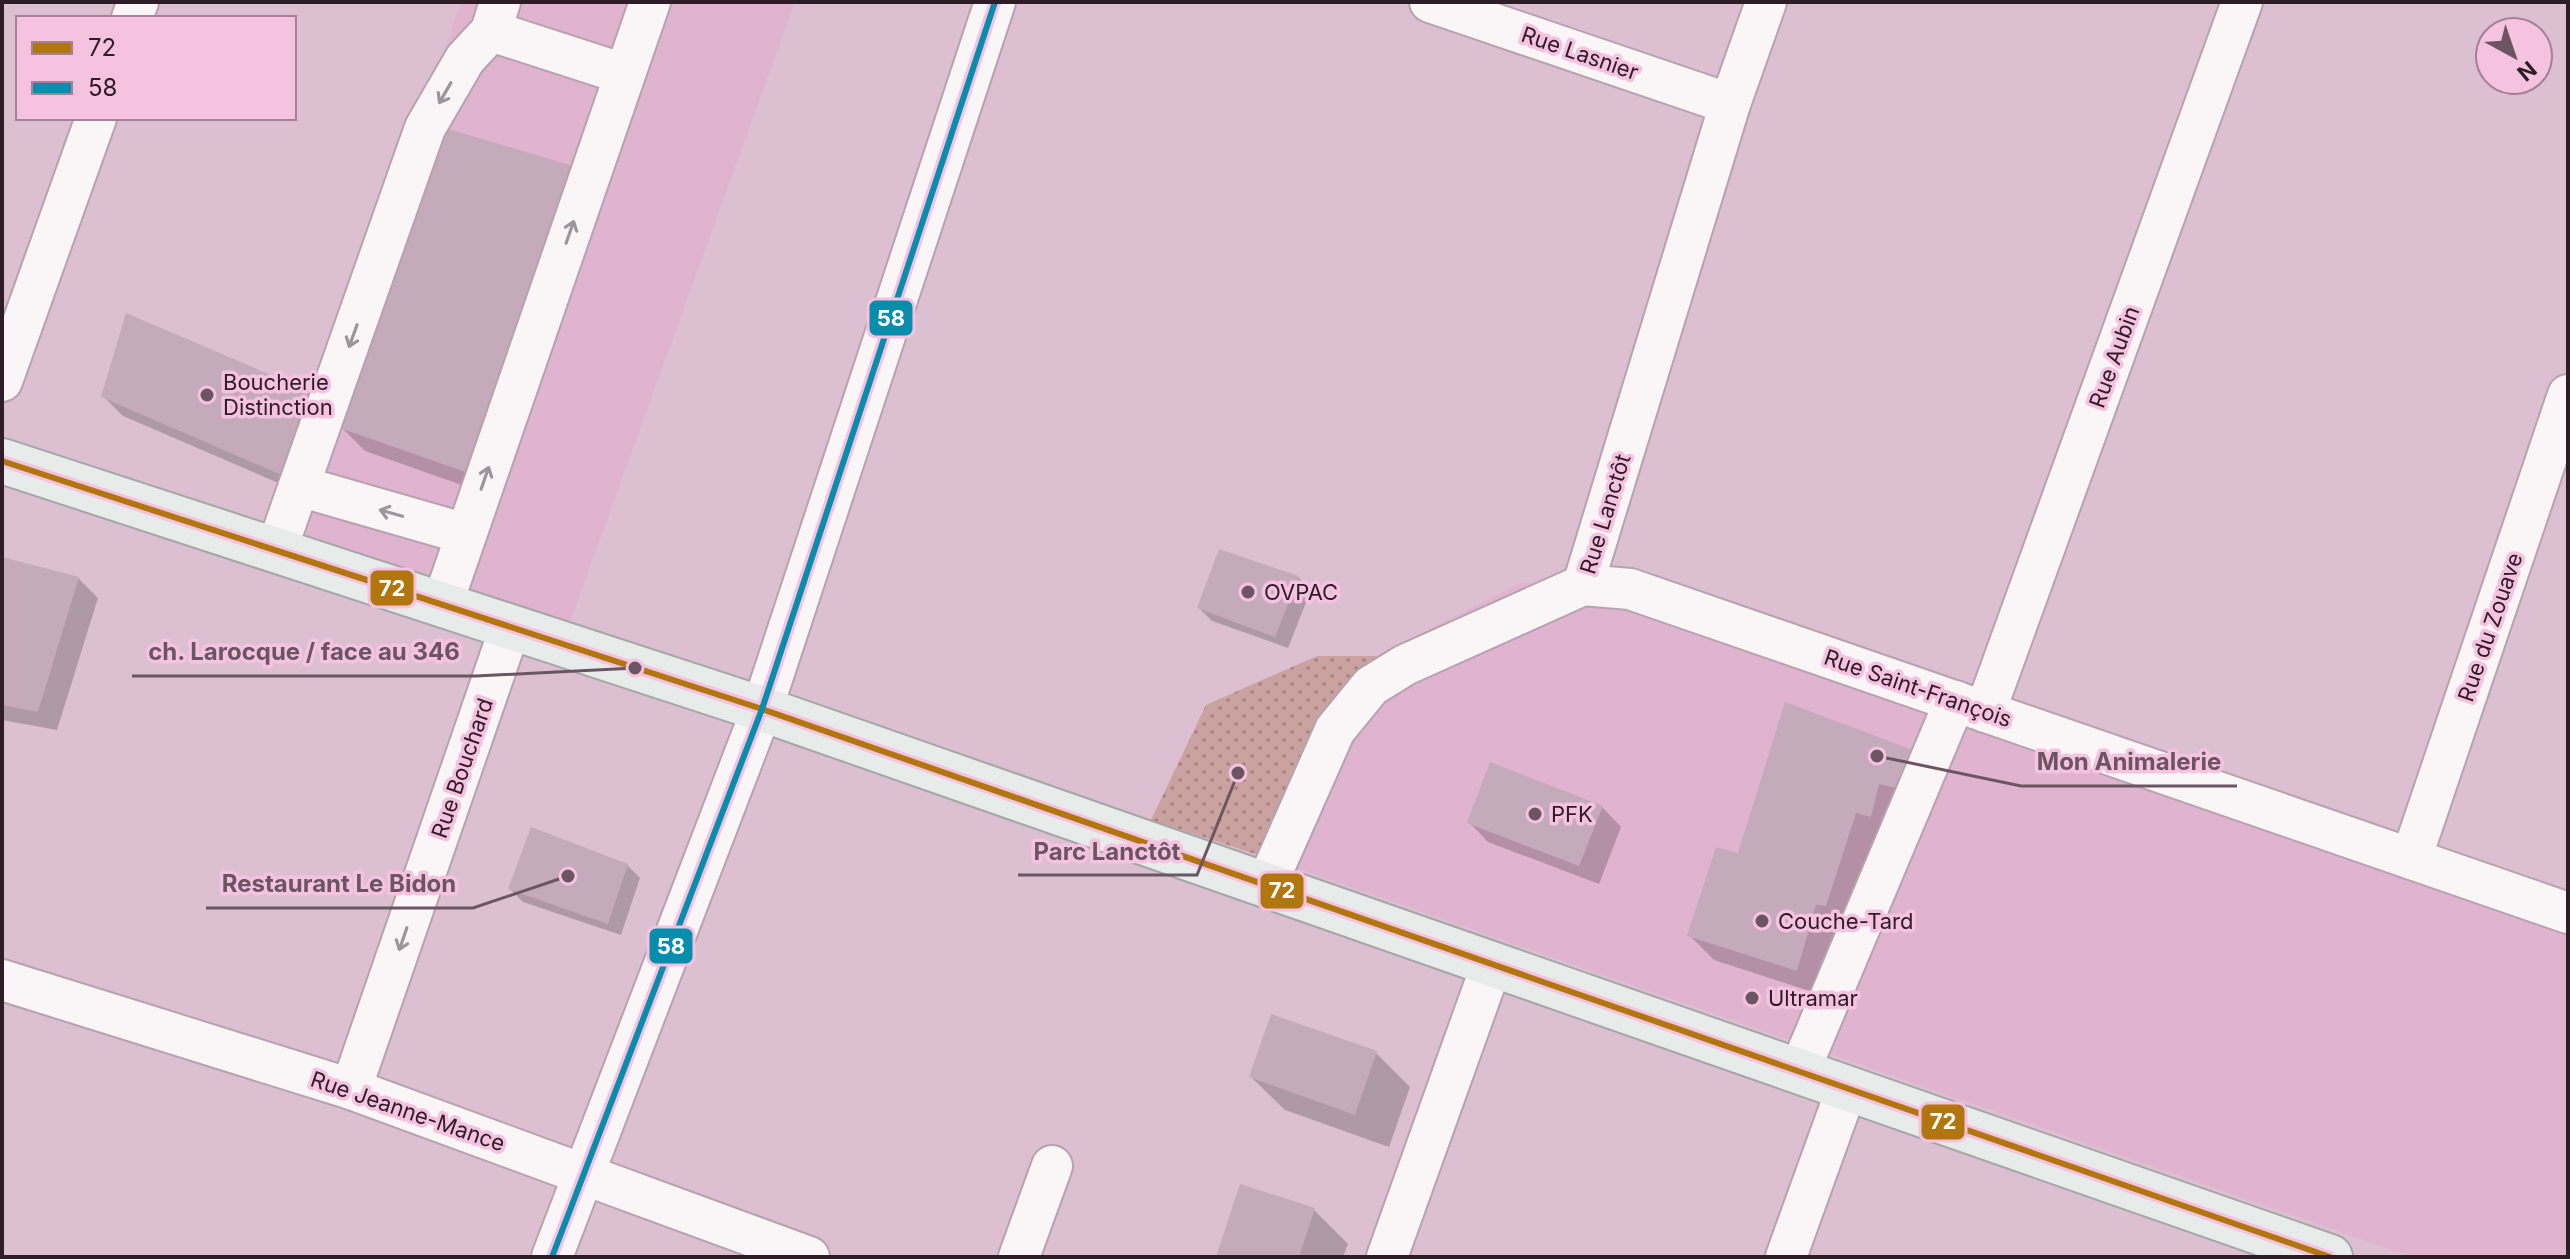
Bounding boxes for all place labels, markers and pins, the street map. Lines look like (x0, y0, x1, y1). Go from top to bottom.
place label: Boucherie Distinction (223, 369, 333, 420)
marker: Boucherie Distinction (198, 386, 216, 404)
place label: OVPAC (1264, 579, 1338, 605)
marker: OVPAC (1239, 583, 1257, 601)
callout: ch. Larocque / face au 346 (132, 628, 476, 676)
callout: Mon Animalerie (2021, 738, 2237, 786)
place label: PFK (1551, 801, 1593, 827)
marker: PFK (1526, 805, 1544, 823)
callout: Parc Lanctôt (1018, 827, 1197, 875)
callout: Restaurant Le Bidon (206, 860, 473, 908)
place label: Couche-Tard (1778, 908, 1914, 934)
marker: Couche-Tard (1753, 912, 1771, 930)
place label: Ultramar (1768, 985, 1858, 1011)
marker: Ultramar (1743, 989, 1761, 1007)

